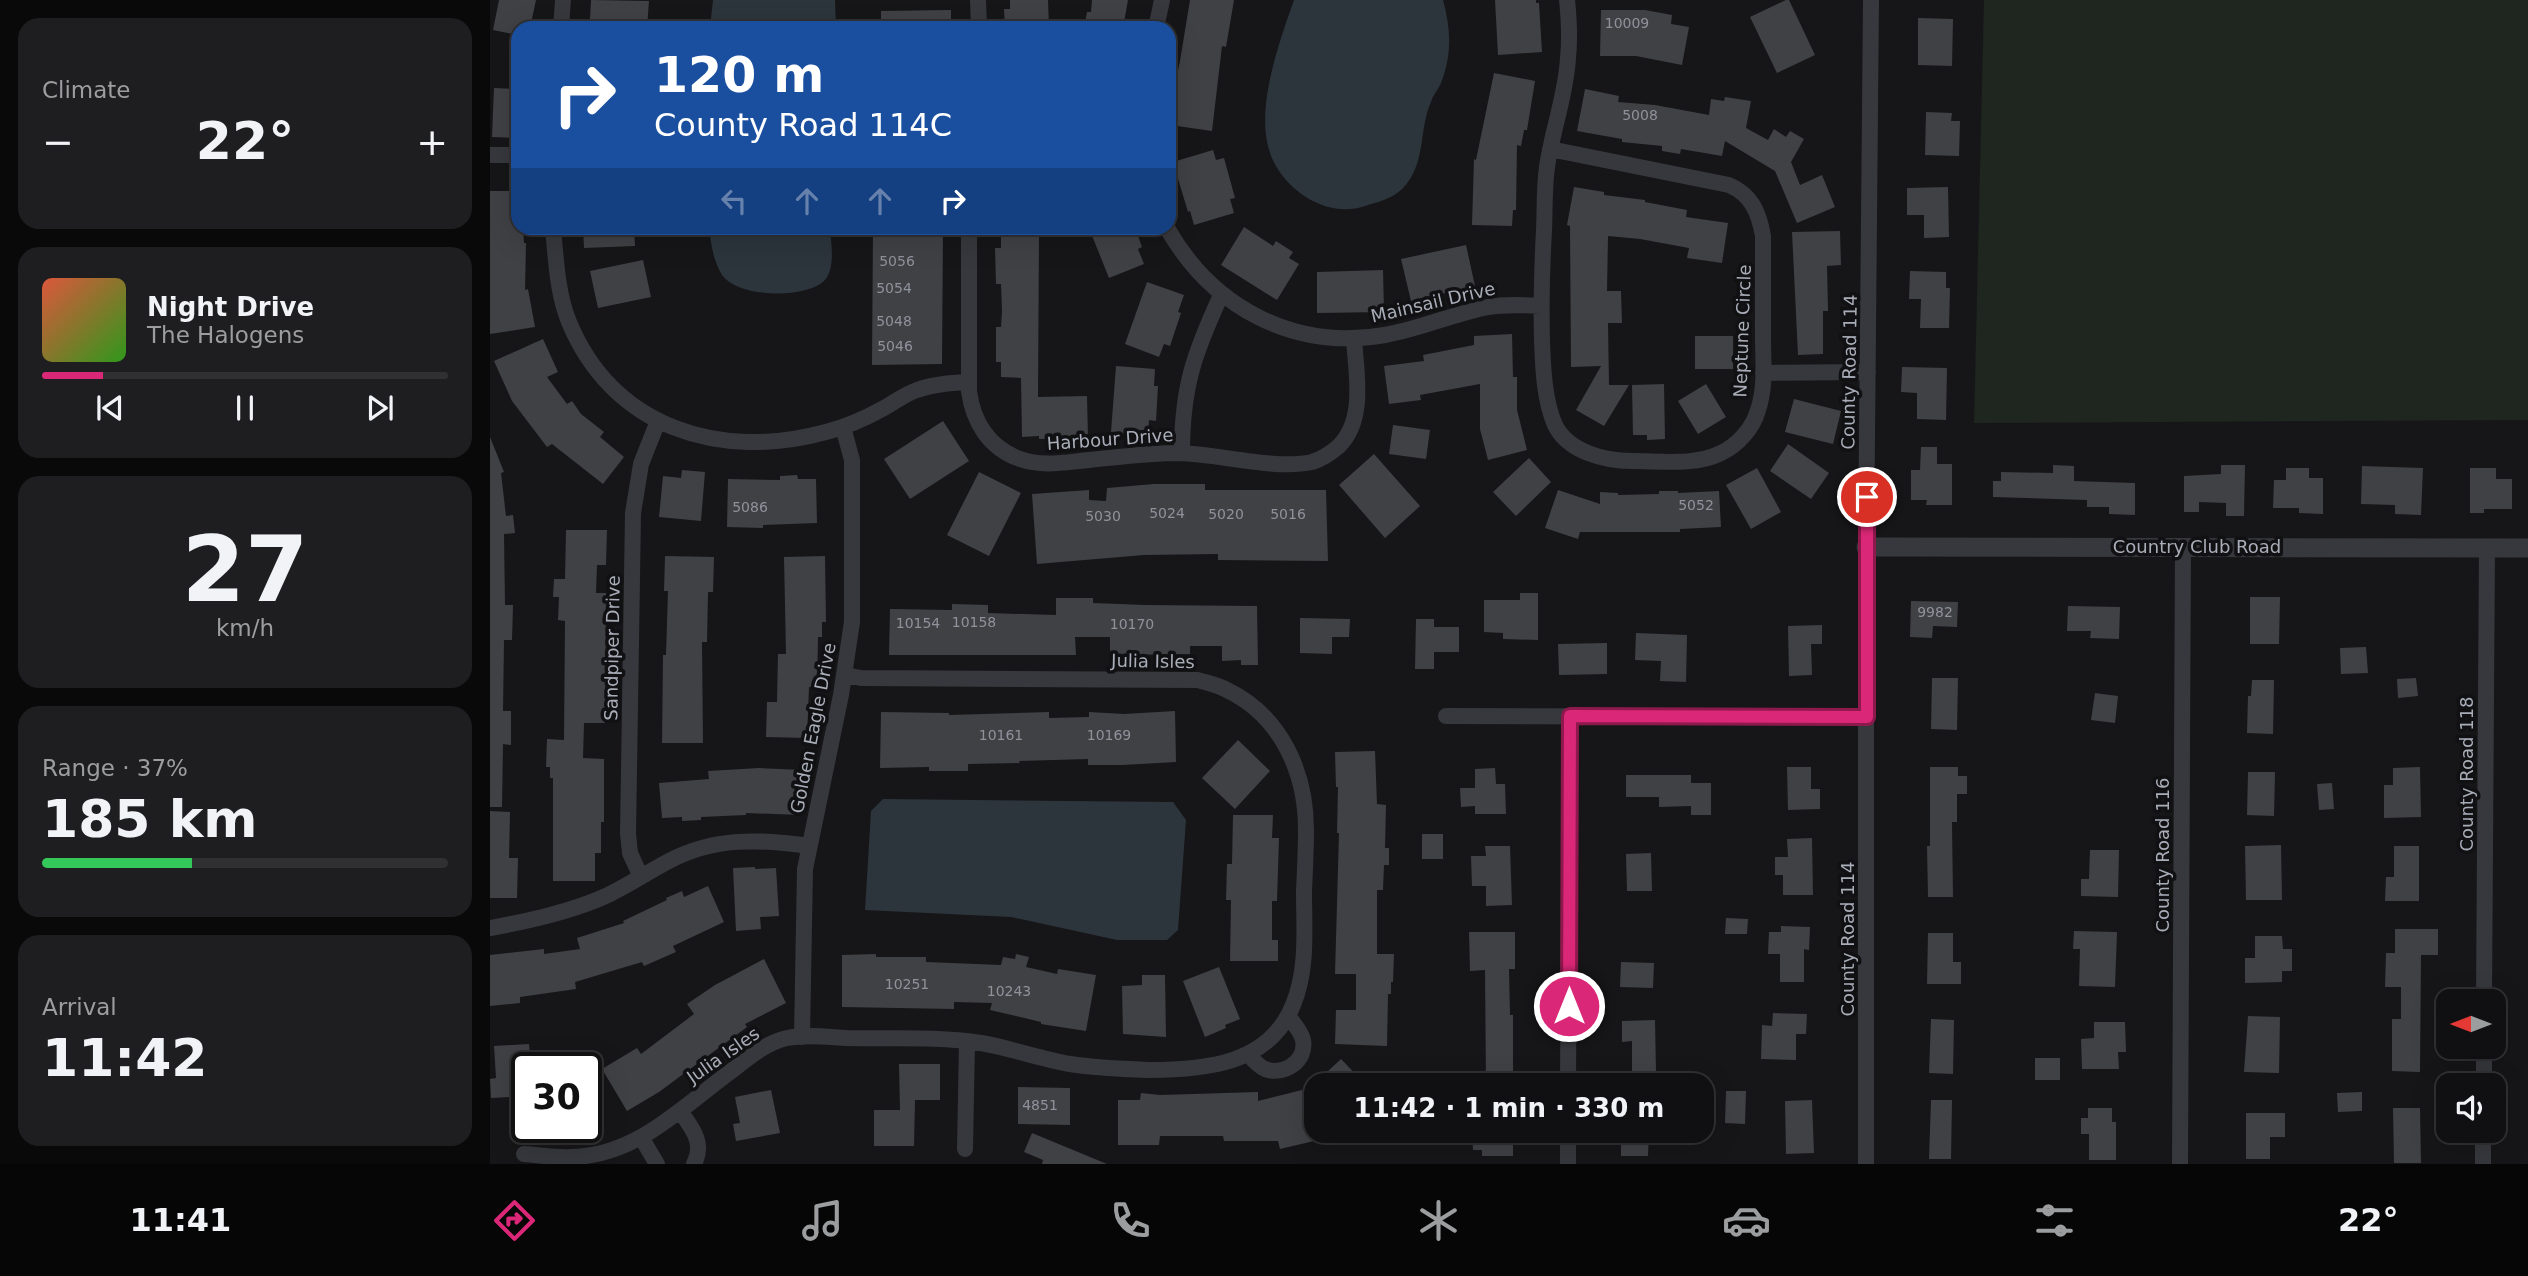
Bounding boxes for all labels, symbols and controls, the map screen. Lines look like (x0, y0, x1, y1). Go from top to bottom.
house number: 10009 (1605, 15, 1649, 31)
text: 120 m (654, 47, 824, 104)
icon: right (539, 49, 630, 140)
text: Climate (42, 77, 131, 103)
text: County Road 114C (654, 106, 952, 144)
house number: 5008 (1622, 107, 1658, 123)
text: 22° (196, 111, 294, 171)
text: − (42, 120, 74, 164)
text: + (416, 120, 448, 164)
icon: left (715, 182, 753, 220)
icon: ahead (788, 182, 826, 220)
icon: ahead (861, 182, 899, 220)
icon: right (934, 182, 972, 220)
house number: 5056 (879, 253, 915, 269)
street label: Neptune Circle (1729, 264, 1755, 398)
street label: Mainsail Drive (1369, 277, 1497, 327)
house number: 5054 (876, 280, 912, 296)
text: Night Drive (147, 292, 314, 322)
street label: County Road 114 (1837, 294, 1861, 450)
house number: 5048 (876, 313, 912, 329)
text: The Halogens (147, 322, 304, 348)
house number: 5046 (877, 338, 913, 354)
icon: previous (91, 389, 129, 427)
icon: pause (226, 389, 264, 427)
icon: next (361, 389, 399, 427)
street label: Harbour Drive (1046, 424, 1174, 454)
pin (1837, 467, 1897, 527)
icon: arrive (1848, 478, 1886, 516)
house number: 5052 (1678, 497, 1714, 513)
house number: 5086 (732, 499, 768, 515)
house number: 5024 (1149, 505, 1185, 521)
house number: 5020 (1208, 506, 1244, 522)
house number: 5016 (1270, 506, 1306, 522)
house number: 5030 (1085, 508, 1121, 524)
text: 27 (182, 517, 308, 622)
street label: Country Club Road (2113, 536, 2281, 557)
street label: Sandpiper Drive (600, 575, 624, 721)
house number: 9982 (1917, 604, 1953, 620)
house number: 10158 (952, 614, 996, 630)
text: km/h (216, 615, 274, 641)
house number: 10154 (896, 615, 940, 631)
house number: 10170 (1110, 616, 1154, 632)
street label: Golden Eagle Drive (786, 641, 840, 815)
street label: Julia Isles (1110, 650, 1195, 672)
street label: County Road 118 (2456, 696, 2477, 852)
house number: 10161 (979, 727, 1023, 743)
house number: 10169 (1087, 727, 1131, 743)
text: Range · 37% (42, 755, 188, 781)
street label: County Road 116 (2152, 777, 2173, 933)
text: 185 km (42, 789, 257, 849)
street label: County Road 114 (1837, 861, 1858, 1017)
position arrow (1532, 969, 1606, 1043)
house number: 10251 (885, 976, 929, 992)
house number: 10243 (987, 983, 1031, 999)
north arrow (2436, 989, 2506, 1059)
map controls (2436, 989, 2506, 1143)
text: Arrival (42, 994, 117, 1020)
street label: Julia Isles (682, 1022, 763, 1088)
text: 11:42 (42, 1028, 208, 1088)
speed limit sign: 30 (511, 1052, 602, 1143)
button: sound (2436, 1073, 2506, 1143)
text: 11:42 · 1 min · 330 m (1354, 1093, 1664, 1123)
house number: 4851 (1022, 1097, 1058, 1113)
icon: directions (490, 1196, 539, 1245)
icon: music (798, 1196, 847, 1245)
icon: phone (1106, 1196, 1155, 1245)
icon: climate (1414, 1196, 1463, 1245)
icon: car (1722, 1196, 1771, 1245)
icon: filters (2030, 1196, 2079, 1245)
text: 11:41 (129, 1201, 231, 1239)
text: 22° (2338, 1201, 2398, 1239)

